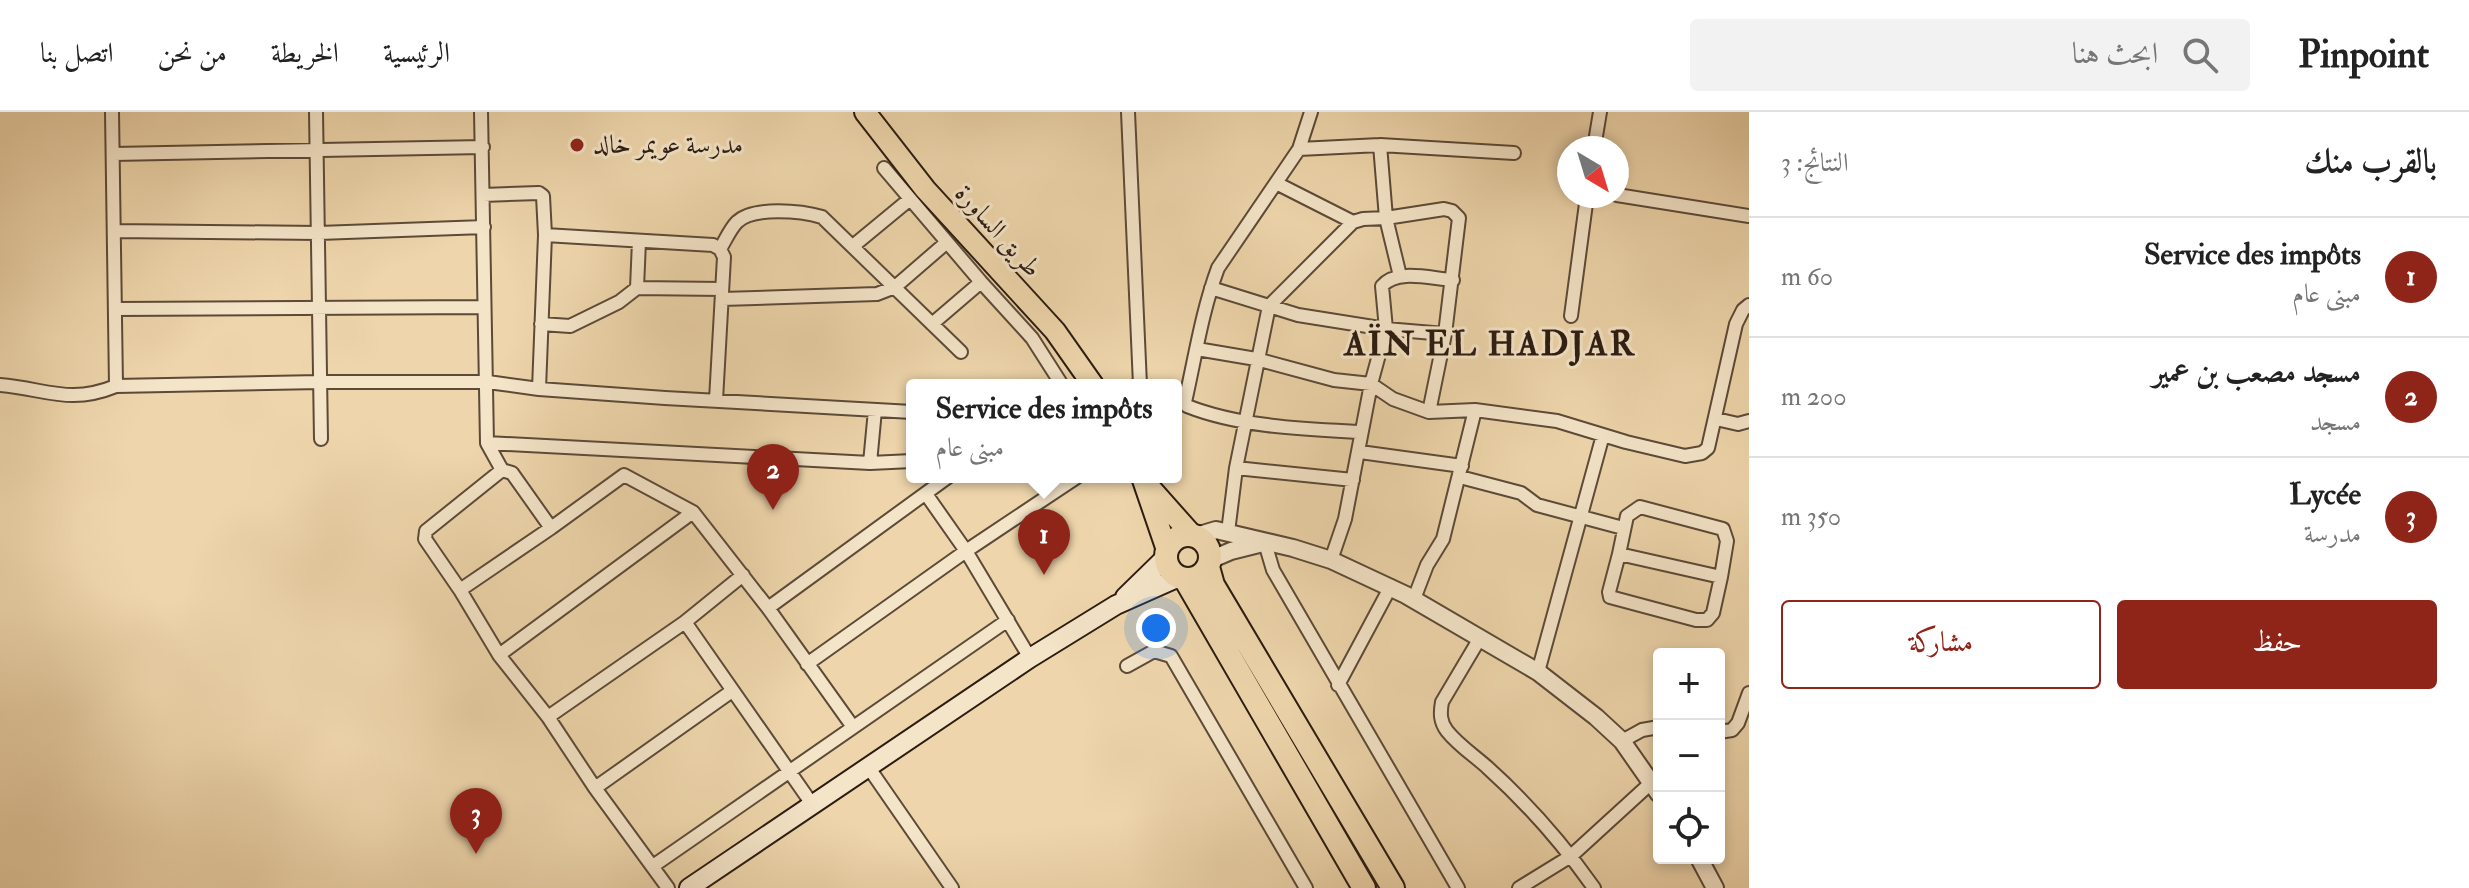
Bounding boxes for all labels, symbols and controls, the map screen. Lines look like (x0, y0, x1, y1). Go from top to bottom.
search box (1690, 19, 2250, 91)
text: Pinpoint (2298, 31, 2429, 79)
icon: search (2178, 33, 2222, 77)
text: ابحث هنا (2072, 35, 2158, 72)
text: اتصل بنا (40, 36, 114, 71)
text: من نحن (158, 36, 227, 71)
text: الخريطة (271, 36, 339, 71)
text: الرئيسية (383, 36, 450, 71)
place label: مدرسة عويمر خالد (593, 129, 743, 161)
marker: مدرسة عويمر خالد (568, 136, 586, 154)
north arrow (1557, 136, 1629, 208)
text: بالقرب منك (2304, 140, 2437, 183)
text: النتائج: 3 (1781, 147, 1849, 179)
street label: طريق الساورة (948, 178, 1048, 284)
text: Service des impôts (2144, 236, 2361, 273)
text: 60 m (1781, 261, 1833, 293)
text: 1 (2406, 261, 2416, 293)
text: مبنى عام (2292, 278, 2361, 310)
district label: AÏN EL HADJAR (1342, 323, 1636, 366)
text: مسجد مصعب بن عمير (2152, 354, 2361, 391)
popup (906, 379, 1182, 483)
text: 200 m (1781, 381, 1847, 413)
text: 2 (2404, 381, 2418, 413)
text: Service des impôts (935, 390, 1153, 427)
text: مسجد (2310, 406, 2361, 438)
text: مبنى عام (935, 432, 1004, 464)
pin: 2 (747, 444, 799, 510)
text: Lycée (2289, 476, 2361, 513)
text: 350 m (1781, 501, 1841, 533)
text: 3 (2406, 501, 2416, 533)
pin: 1 (1018, 509, 1070, 575)
text: مدرسة (2304, 518, 2361, 550)
button: مشاركة (1781, 600, 2101, 689)
button: حفظ (2117, 600, 2437, 689)
your location (1136, 608, 1176, 648)
map controls (1653, 648, 1725, 864)
button: + (1653, 648, 1725, 720)
button: − (1653, 720, 1725, 792)
pin: 3 (450, 788, 502, 854)
button: locate (1653, 792, 1725, 864)

